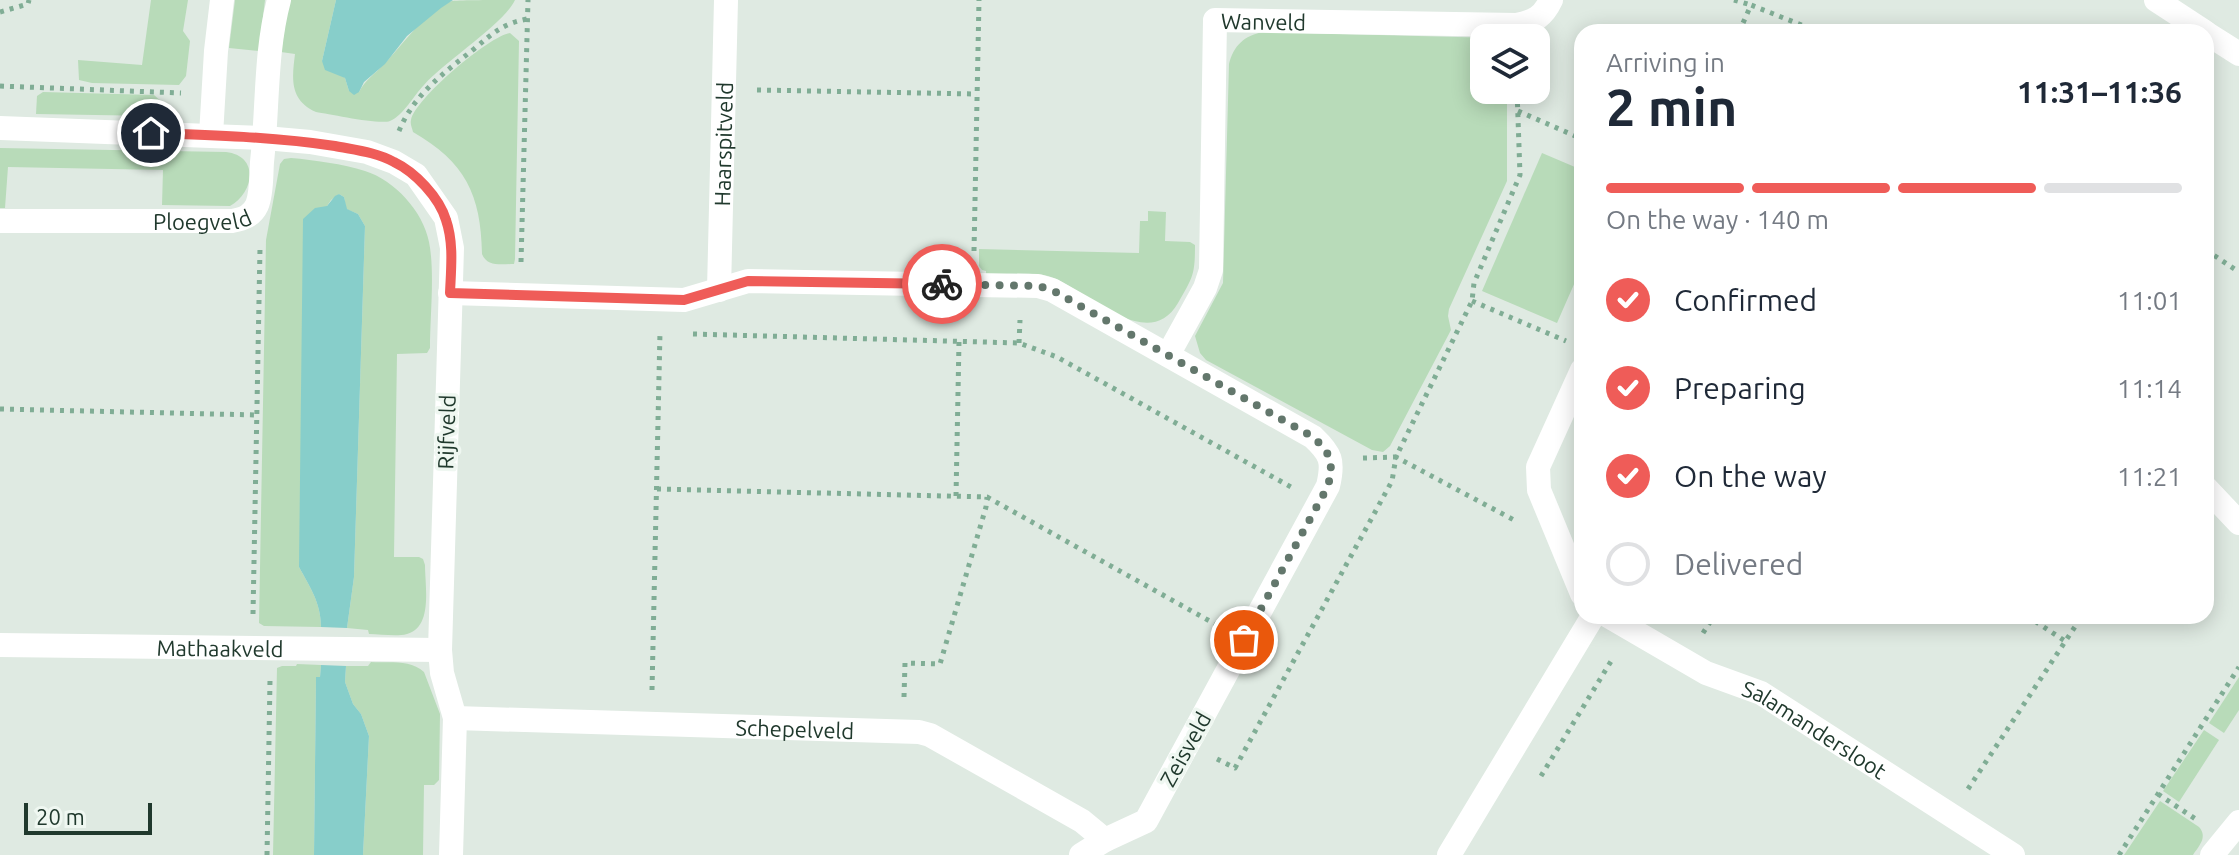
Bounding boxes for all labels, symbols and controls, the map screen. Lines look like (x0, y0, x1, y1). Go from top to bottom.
street label: Wanveld (1221, 8, 1306, 34)
map controls (1470, 24, 1550, 104)
button: layers (1470, 24, 1550, 104)
text: Arriving in (1606, 48, 1725, 77)
text: 11:31–11:36 (2017, 75, 2182, 109)
text: 2 min (1606, 78, 1737, 136)
street label: Haarspitveld (709, 82, 737, 206)
pin (117, 99, 185, 167)
icon: home (129, 111, 173, 155)
street label: Ploegveld (153, 204, 255, 234)
text: On the way · 140 m (1606, 205, 1829, 234)
courier (902, 244, 982, 324)
icon: bike (920, 262, 964, 306)
icon: check (1606, 278, 1650, 322)
text: Confirmed (1674, 283, 1817, 317)
text: 11:01 (2117, 286, 2182, 315)
icon: check (1606, 366, 1650, 410)
text: Preparing (1674, 371, 1806, 405)
text: 11:14 (2117, 374, 2182, 403)
street label: Rijfveld (432, 394, 460, 470)
icon: check (1606, 454, 1650, 498)
text: On the way (1674, 459, 1827, 493)
text: 11:21 (2117, 462, 2182, 491)
text: Delivered (1674, 547, 1803, 581)
pin (1210, 606, 1278, 674)
icon: bag (1222, 618, 1266, 662)
street label: Mathaakveld (156, 634, 284, 661)
street label: Salamandersloot (1739, 675, 1892, 783)
street label: Zeisveld (1154, 708, 1216, 790)
street label: Schepelveld (735, 714, 855, 743)
scale bar (24, 799, 152, 835)
text: 20 m (36, 804, 85, 829)

